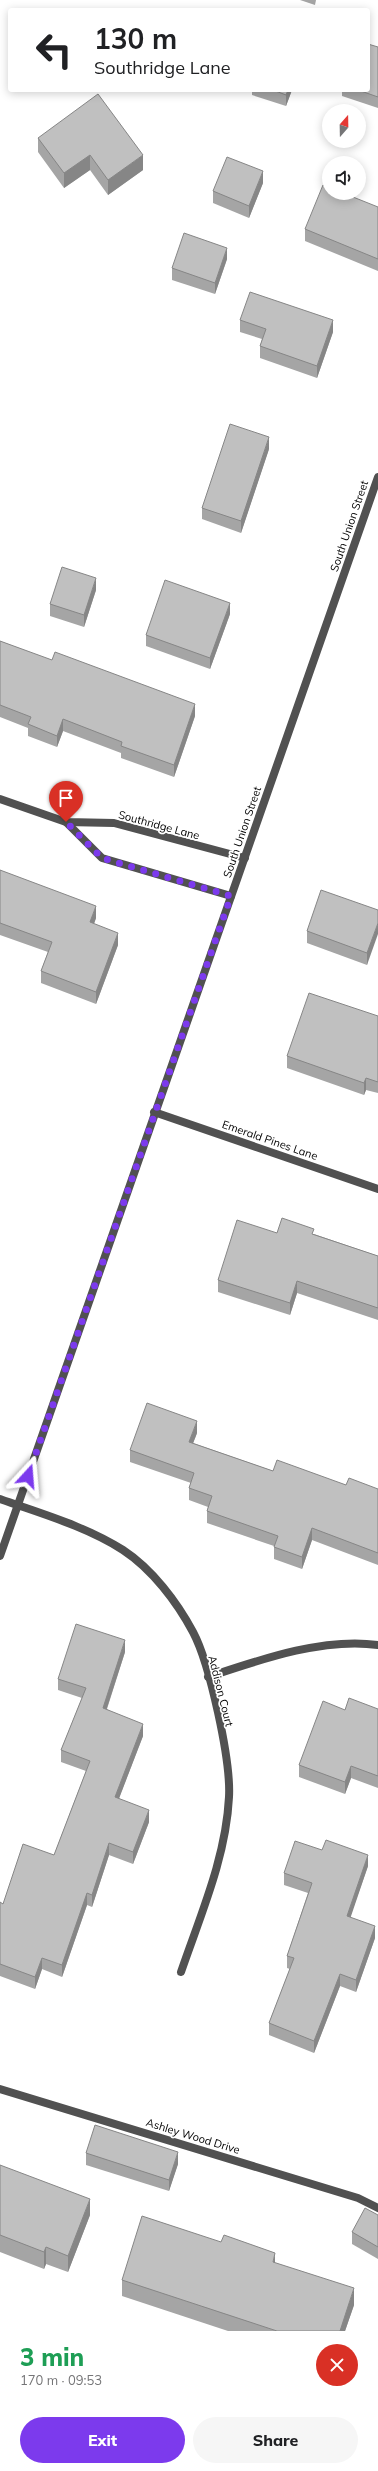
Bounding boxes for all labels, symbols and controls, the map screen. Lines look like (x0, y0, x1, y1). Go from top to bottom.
text: 130 m (94, 21, 177, 56)
icon: left (28, 24, 80, 76)
text: Southridge Lane (94, 56, 231, 79)
north arrow (322, 104, 366, 148)
map controls (322, 104, 366, 200)
button: sound (322, 156, 366, 200)
street label: South Union Street (327, 478, 371, 574)
pin (49, 781, 83, 822)
street label: South Union Street (220, 784, 264, 880)
icon: arrive (55, 787, 77, 809)
street label: Southridge Lane (117, 807, 201, 843)
street label: Emerald Pines Lane (220, 1117, 320, 1163)
position arrow (7, 1455, 49, 1497)
street label: Addison Court (205, 1654, 237, 1728)
street label: Ashley Wood Drive (144, 2115, 242, 2157)
text: 3 min (20, 2342, 84, 2372)
button: close (316, 2344, 358, 2386)
text: 170 m · 09:53 (20, 2372, 102, 2388)
button: Exit (20, 2417, 185, 2463)
button: Share (193, 2417, 358, 2463)

